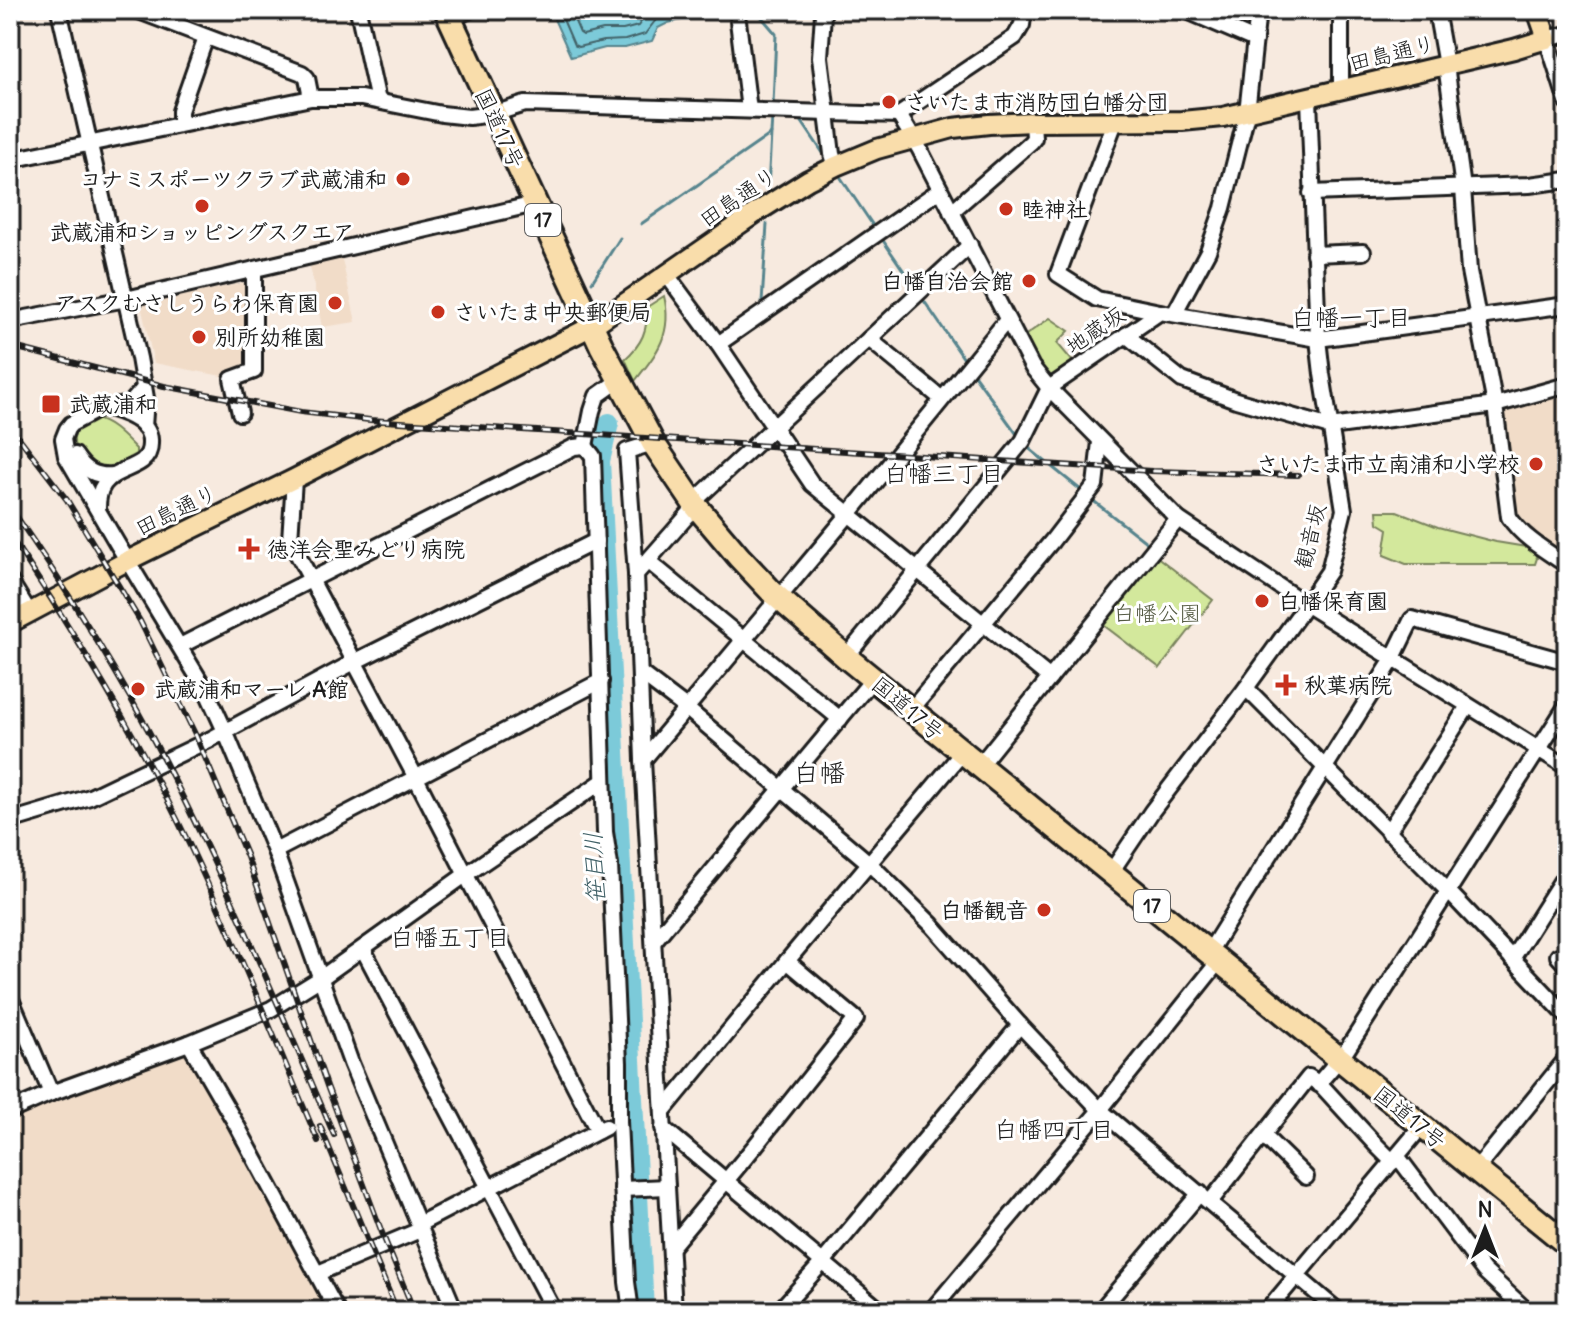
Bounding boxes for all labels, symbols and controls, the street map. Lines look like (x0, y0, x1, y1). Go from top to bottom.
street label: 田島通り (1346, 29, 1438, 77)
street label: 国道17号 (469, 83, 531, 173)
place label: さいたま市消防団白幡分団 (905, 88, 1169, 116)
marker: さいたま市消防団白幡分団 (880, 93, 898, 111)
street label: 田島通り (694, 161, 782, 233)
place label: コナミスポーツクラブ武蔵浦和 (79, 165, 387, 193)
marker: コナミスポーツクラブ武蔵浦和 (394, 170, 412, 188)
place label: 睦神社 (1022, 195, 1088, 223)
marker: 武蔵浦和ショッピングスクエア (193, 197, 211, 215)
marker: 睦神社 (997, 200, 1015, 218)
road number: 17 (525, 204, 561, 236)
place label: 武蔵浦和ショッピングスクエア (50, 218, 354, 246)
place label: 白幡自治会館 (881, 267, 1013, 295)
marker: 白幡自治会館 (1020, 272, 1038, 290)
place label: アスクむさしうらわ保育園 (55, 289, 319, 317)
marker: アスクむさしうらわ保育園 (326, 294, 344, 312)
place label: さいたま中央郵便局 (454, 298, 652, 326)
street label: 地蔵坂 (1060, 300, 1130, 360)
district label: 白幡一丁目 (1291, 302, 1411, 332)
marker: さいたま中央郵便局 (429, 303, 447, 321)
place label: 別所幼稚園 (215, 323, 325, 351)
marker: 別所幼稚園 (190, 328, 208, 346)
place label: 武蔵浦和 (69, 390, 157, 418)
marker: 武蔵浦和 (40, 393, 62, 415)
place label: さいたま市立南浦和小学校 (1256, 450, 1520, 478)
marker: さいたま市立南浦和小学校 (1527, 455, 1545, 473)
district label: 白幡三丁目 (884, 458, 1004, 488)
street label: 田島通り (130, 478, 222, 542)
street label: 観音坂 (1288, 501, 1332, 571)
place label: 徳洋会聖みどり病院 (267, 535, 465, 563)
marker: 徳洋会聖みどり病院 (238, 538, 260, 560)
place label: 白幡保育園 (1278, 587, 1388, 615)
marker: 白幡保育園 (1253, 592, 1271, 610)
park label: 白幡公園 (1113, 599, 1201, 627)
street label: 国道17号 (866, 670, 950, 746)
place label: 秋葉病院 (1304, 671, 1392, 699)
marker: 秋葉病院 (1275, 674, 1297, 696)
place label: 武蔵浦和マーレ A館 (154, 675, 348, 703)
marker: 武蔵浦和マーレ A館 (129, 680, 147, 698)
district label: 白幡 (793, 756, 845, 789)
water label: 笹目川 (577, 831, 611, 905)
road number: 17 (1134, 890, 1170, 922)
place label: 白幡観音 (940, 896, 1028, 924)
marker: 白幡観音 (1035, 901, 1053, 919)
district label: 白幡五丁目 (390, 922, 510, 952)
street label: 国道17号 (1368, 1079, 1452, 1155)
district label: 白幡四丁目 (994, 1114, 1114, 1144)
north arrow (1445, 1189, 1525, 1269)
text: N (1477, 1195, 1493, 1223)

